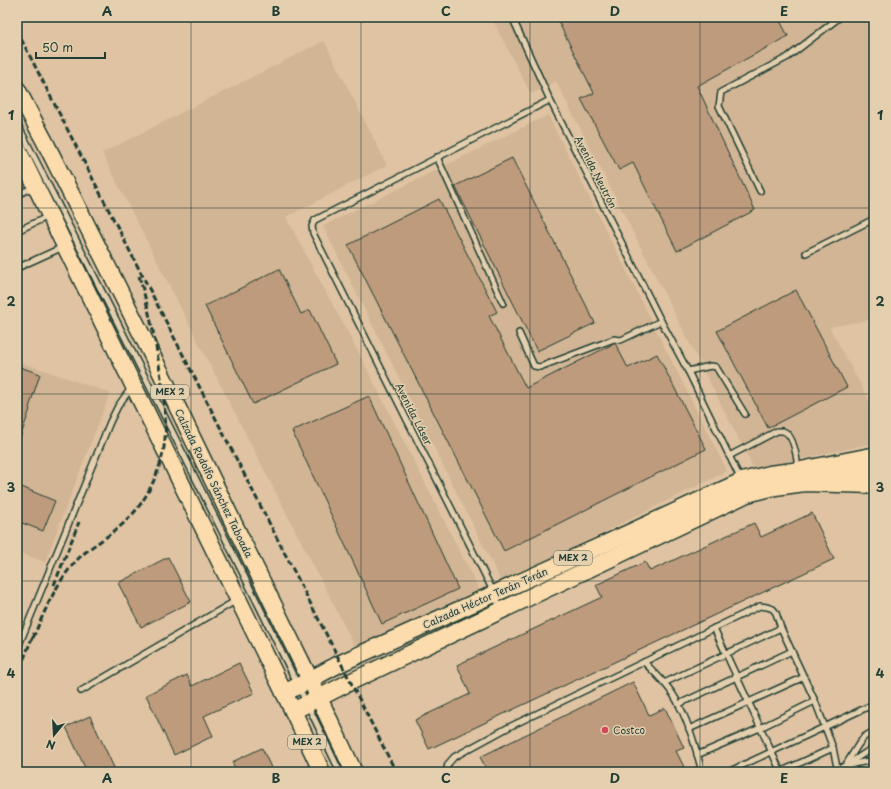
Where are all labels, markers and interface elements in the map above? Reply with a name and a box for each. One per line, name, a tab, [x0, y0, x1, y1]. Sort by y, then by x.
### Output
text: A	[102, 1, 112, 20]
text: B	[272, 1, 281, 20]
text: C	[441, 1, 451, 20]
text: D	[610, 1, 620, 20]
text: E	[780, 1, 788, 20]
scale bar	[36, 34, 105, 60]
text: 50 m	[42, 38, 73, 56]
text: 1	[8, 105, 14, 124]
text: 1	[877, 105, 883, 124]
street label: Avenida Neutrón	[572, 133, 621, 211]
text: 2	[6, 291, 16, 310]
text: 2	[875, 291, 885, 310]
street label: Avenida Láser	[392, 380, 437, 448]
road number: MEX 2	[151, 385, 189, 399]
street label: Calzada Rodolfo Sánchez Taboada	[172, 406, 257, 560]
text: 3	[7, 477, 16, 496]
text: 3	[876, 477, 885, 496]
road number: MEX 2	[554, 551, 592, 565]
street label: Calzada Héctor Terán Terán	[420, 563, 550, 632]
text: 4	[7, 663, 16, 682]
text: 4	[876, 663, 885, 682]
north arrow	[34, 715, 74, 755]
place label: Costco	[613, 722, 646, 737]
marker: Costco	[600, 725, 610, 735]
text: N	[44, 735, 58, 754]
road number: MEX 2	[288, 735, 326, 749]
text: A	[102, 768, 112, 787]
text: B	[272, 768, 281, 787]
text: C	[441, 768, 451, 787]
text: D	[610, 768, 620, 787]
text: E	[780, 768, 788, 787]

